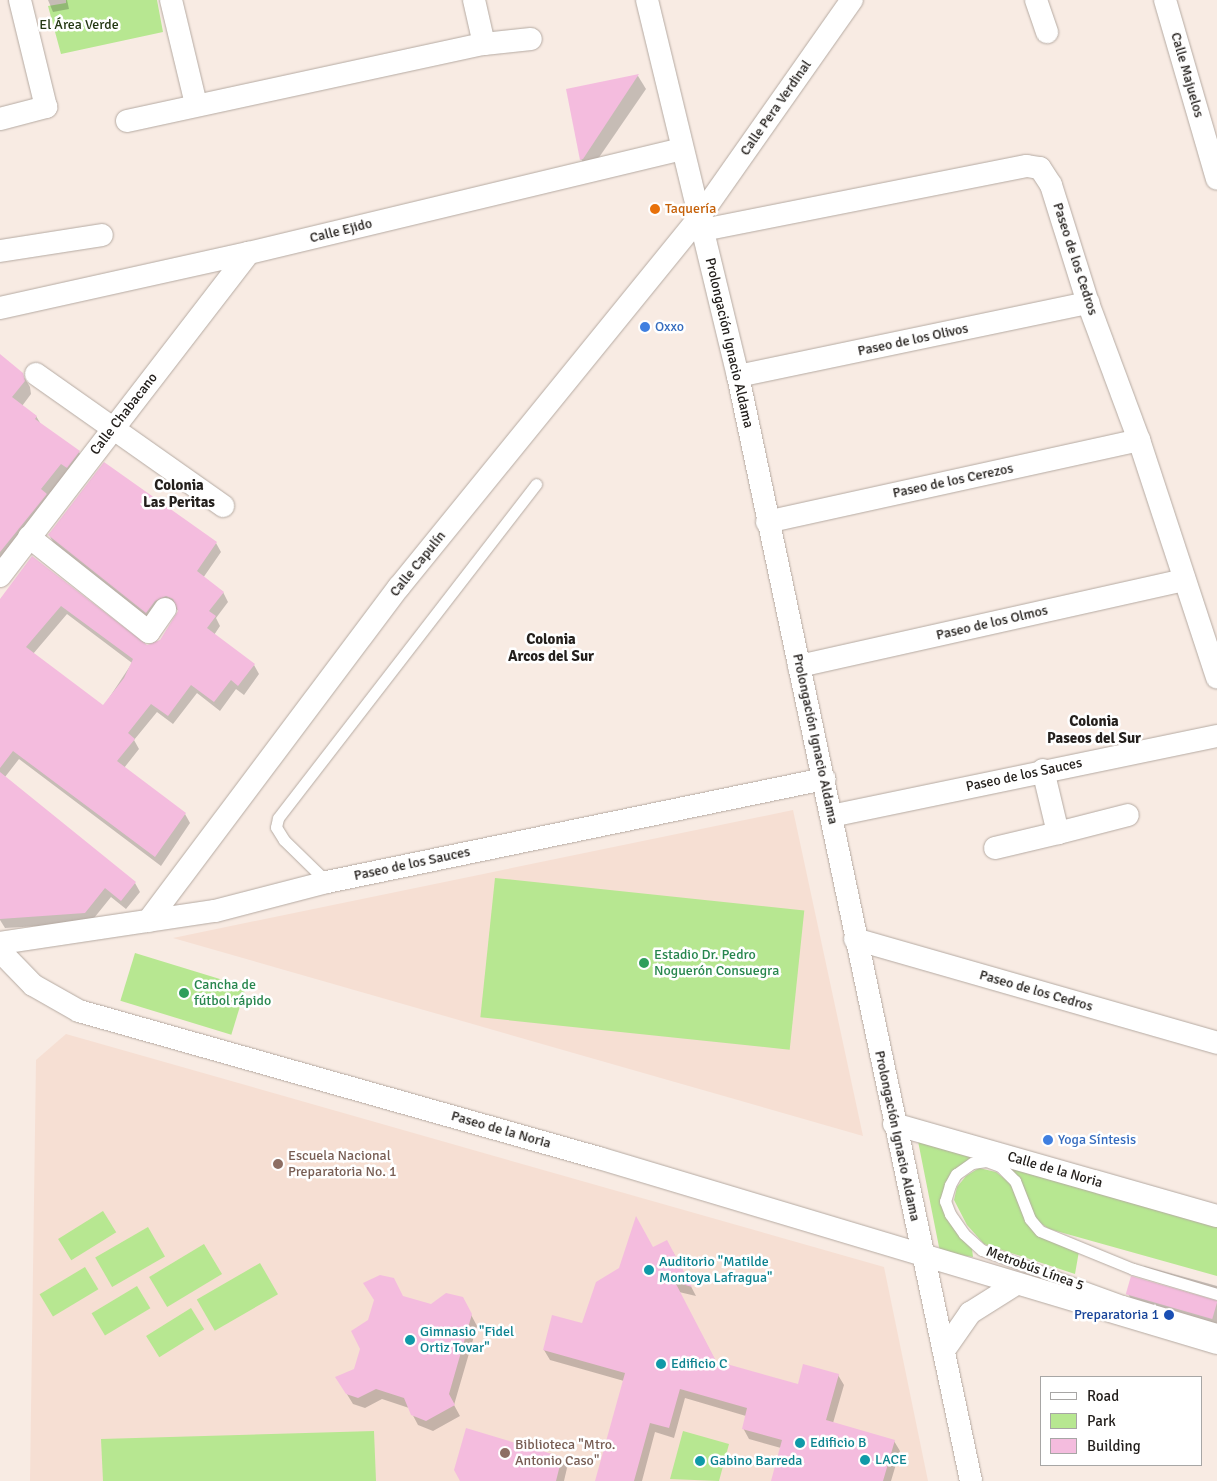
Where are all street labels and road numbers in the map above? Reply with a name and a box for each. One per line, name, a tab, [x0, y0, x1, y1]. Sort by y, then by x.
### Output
street label: Calle Majuelos	[1167, 30, 1207, 120]
street label: Calle Pera Verdinal	[737, 57, 815, 159]
street label: Paseo de los Cedros	[1049, 201, 1101, 317]
street label: Calle Ejido	[308, 215, 374, 247]
street label: Prolongación Ignacio Aldama	[701, 256, 757, 430]
street label: Paseo de los Olivos	[856, 320, 970, 360]
street label: Calle Chabacano	[87, 370, 161, 458]
street label: Paseo de los Cerezos	[891, 460, 1015, 502]
street label: Calle Capulín	[386, 528, 450, 600]
street label: Paseo de los Olmos	[935, 602, 1049, 644]
street label: Prolongación Ignacio Aldama	[789, 652, 841, 826]
street label: Paseo de los Sauces	[964, 754, 1084, 796]
street label: Paseo de los Sauces	[352, 843, 472, 885]
street label: Paseo de los Cedros	[977, 967, 1095, 1015]
street label: Prolongación Ignacio Aldama	[871, 1049, 923, 1223]
street label: Paseo de la Noria	[449, 1108, 553, 1152]
street label: Calle de la Noria	[1005, 1148, 1105, 1192]
street label: Metrobús Línea 5	[984, 1244, 1086, 1294]

